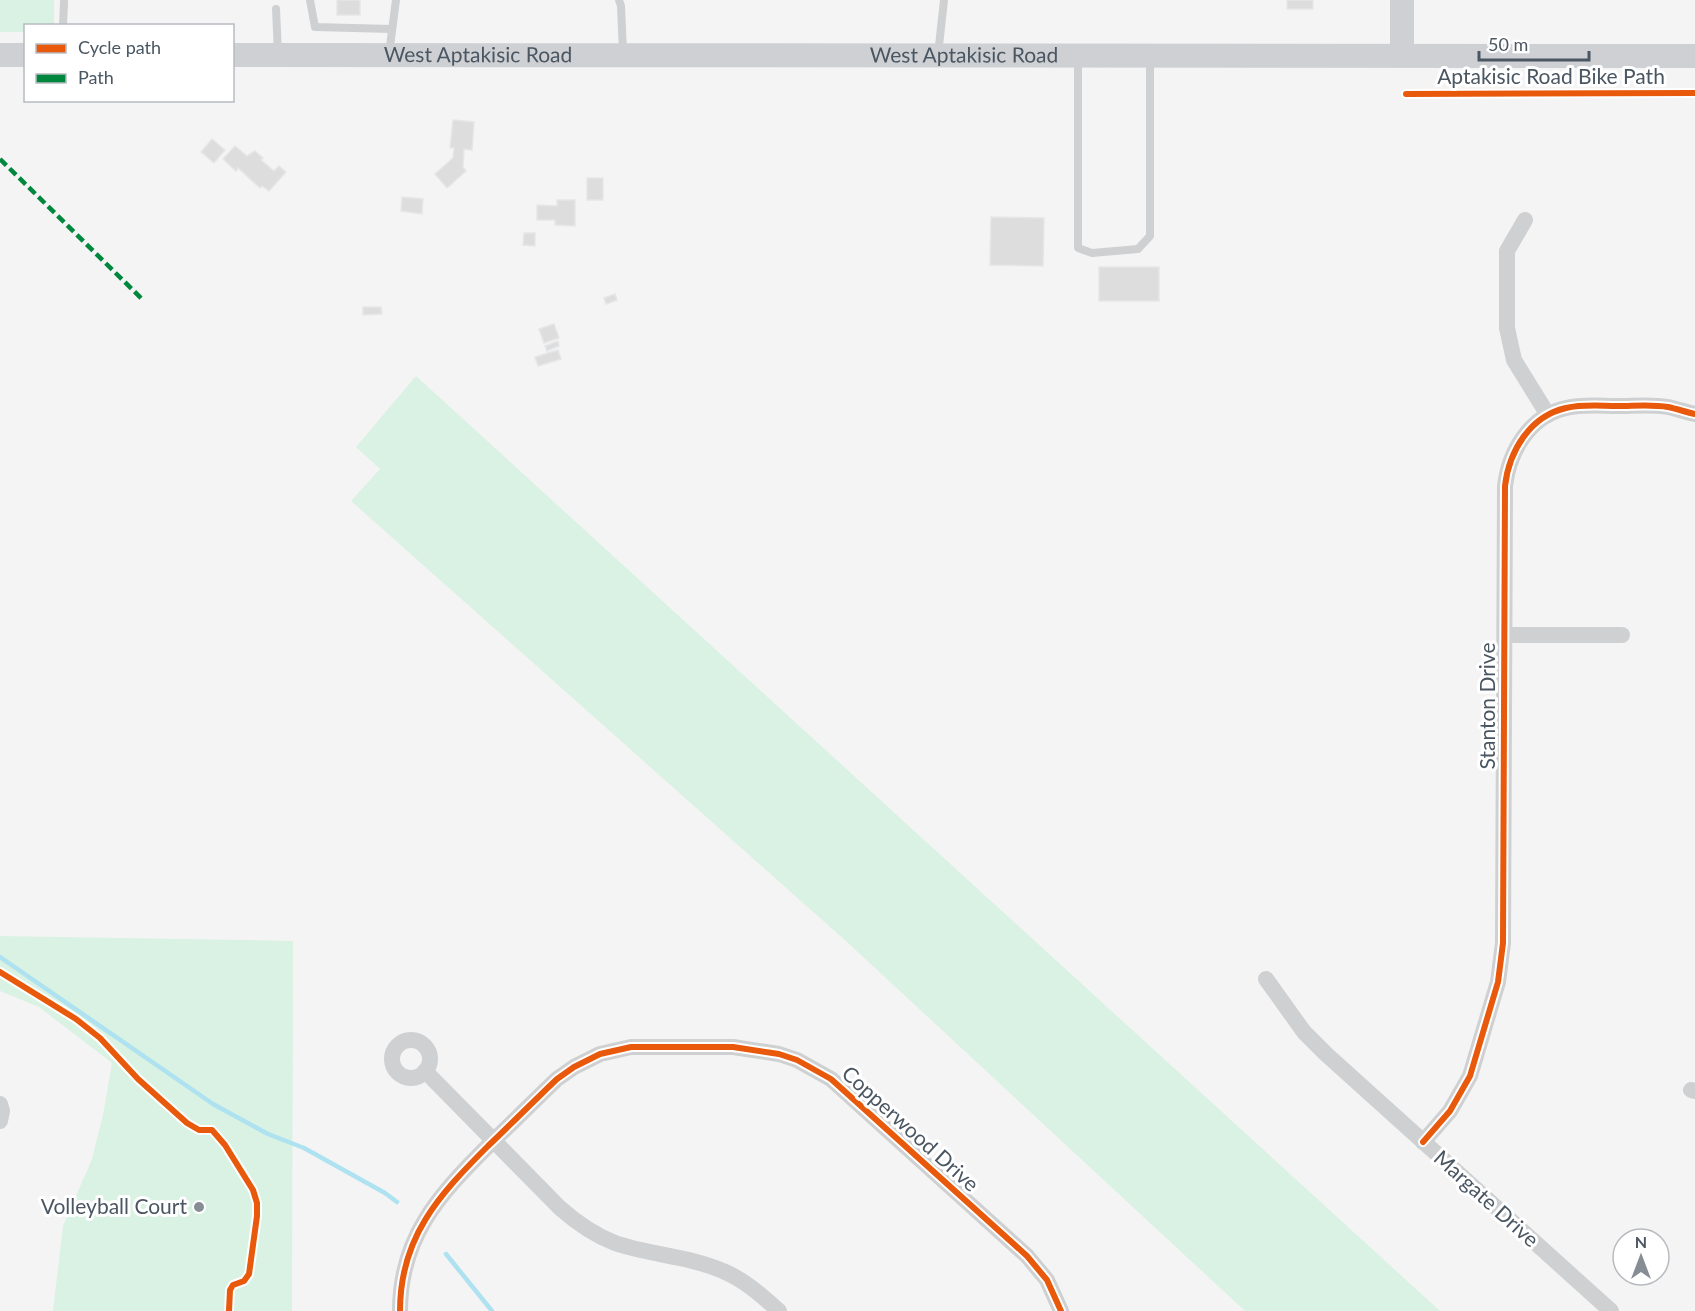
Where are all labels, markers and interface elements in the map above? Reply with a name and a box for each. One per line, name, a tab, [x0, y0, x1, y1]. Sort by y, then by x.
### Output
legend	[24, 24, 234, 102]
scale bar	[1479, 24, 1588, 62]
text: 50 m	[1488, 33, 1528, 55]
text: Cycle path	[78, 36, 161, 58]
street label: West Aptakisic Road	[384, 41, 572, 66]
street label: West Aptakisic Road	[870, 41, 1058, 67]
street label: Aptakisic Road Bike Path	[1437, 63, 1665, 88]
text: Path	[78, 66, 114, 88]
street label: Stanton Drive	[1474, 643, 1499, 770]
street label: Copperwood Drive	[837, 1060, 985, 1196]
street label: Margate Drive	[1429, 1144, 1545, 1251]
place label: Volleyball Court	[41, 1193, 187, 1218]
marker: Volleyball Court	[192, 1200, 206, 1214]
north arrow	[1611, 1227, 1671, 1287]
text: N	[1635, 1232, 1647, 1251]

